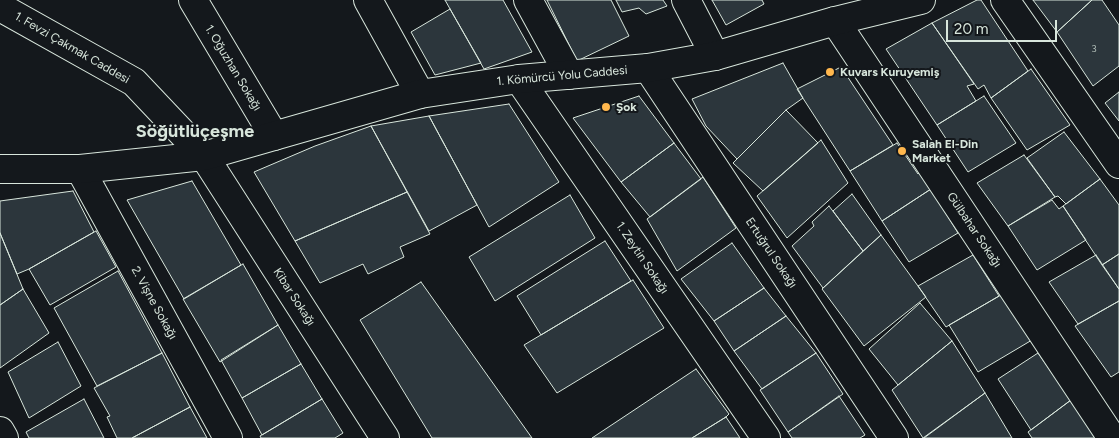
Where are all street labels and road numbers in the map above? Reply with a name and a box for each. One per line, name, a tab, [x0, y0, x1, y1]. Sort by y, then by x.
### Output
street label: 1. Fevzi Çakmak Caddesi	[12, 9, 132, 87]
street label: 1. Oğuzhan Sokağı	[202, 22, 264, 114]
street label: 1. Kömürcü Yolu Caddesi	[496, 63, 628, 89]
street label: Gülbahar Sokağı	[944, 190, 1004, 270]
street label: Ertuğrul Sokağı	[742, 215, 800, 291]
street label: 1. Zeytin Sokağı	[613, 219, 671, 297]
street label: 2. Vişne Sokağı	[128, 264, 180, 342]
street label: Kibar Sokağı	[270, 265, 318, 329]

